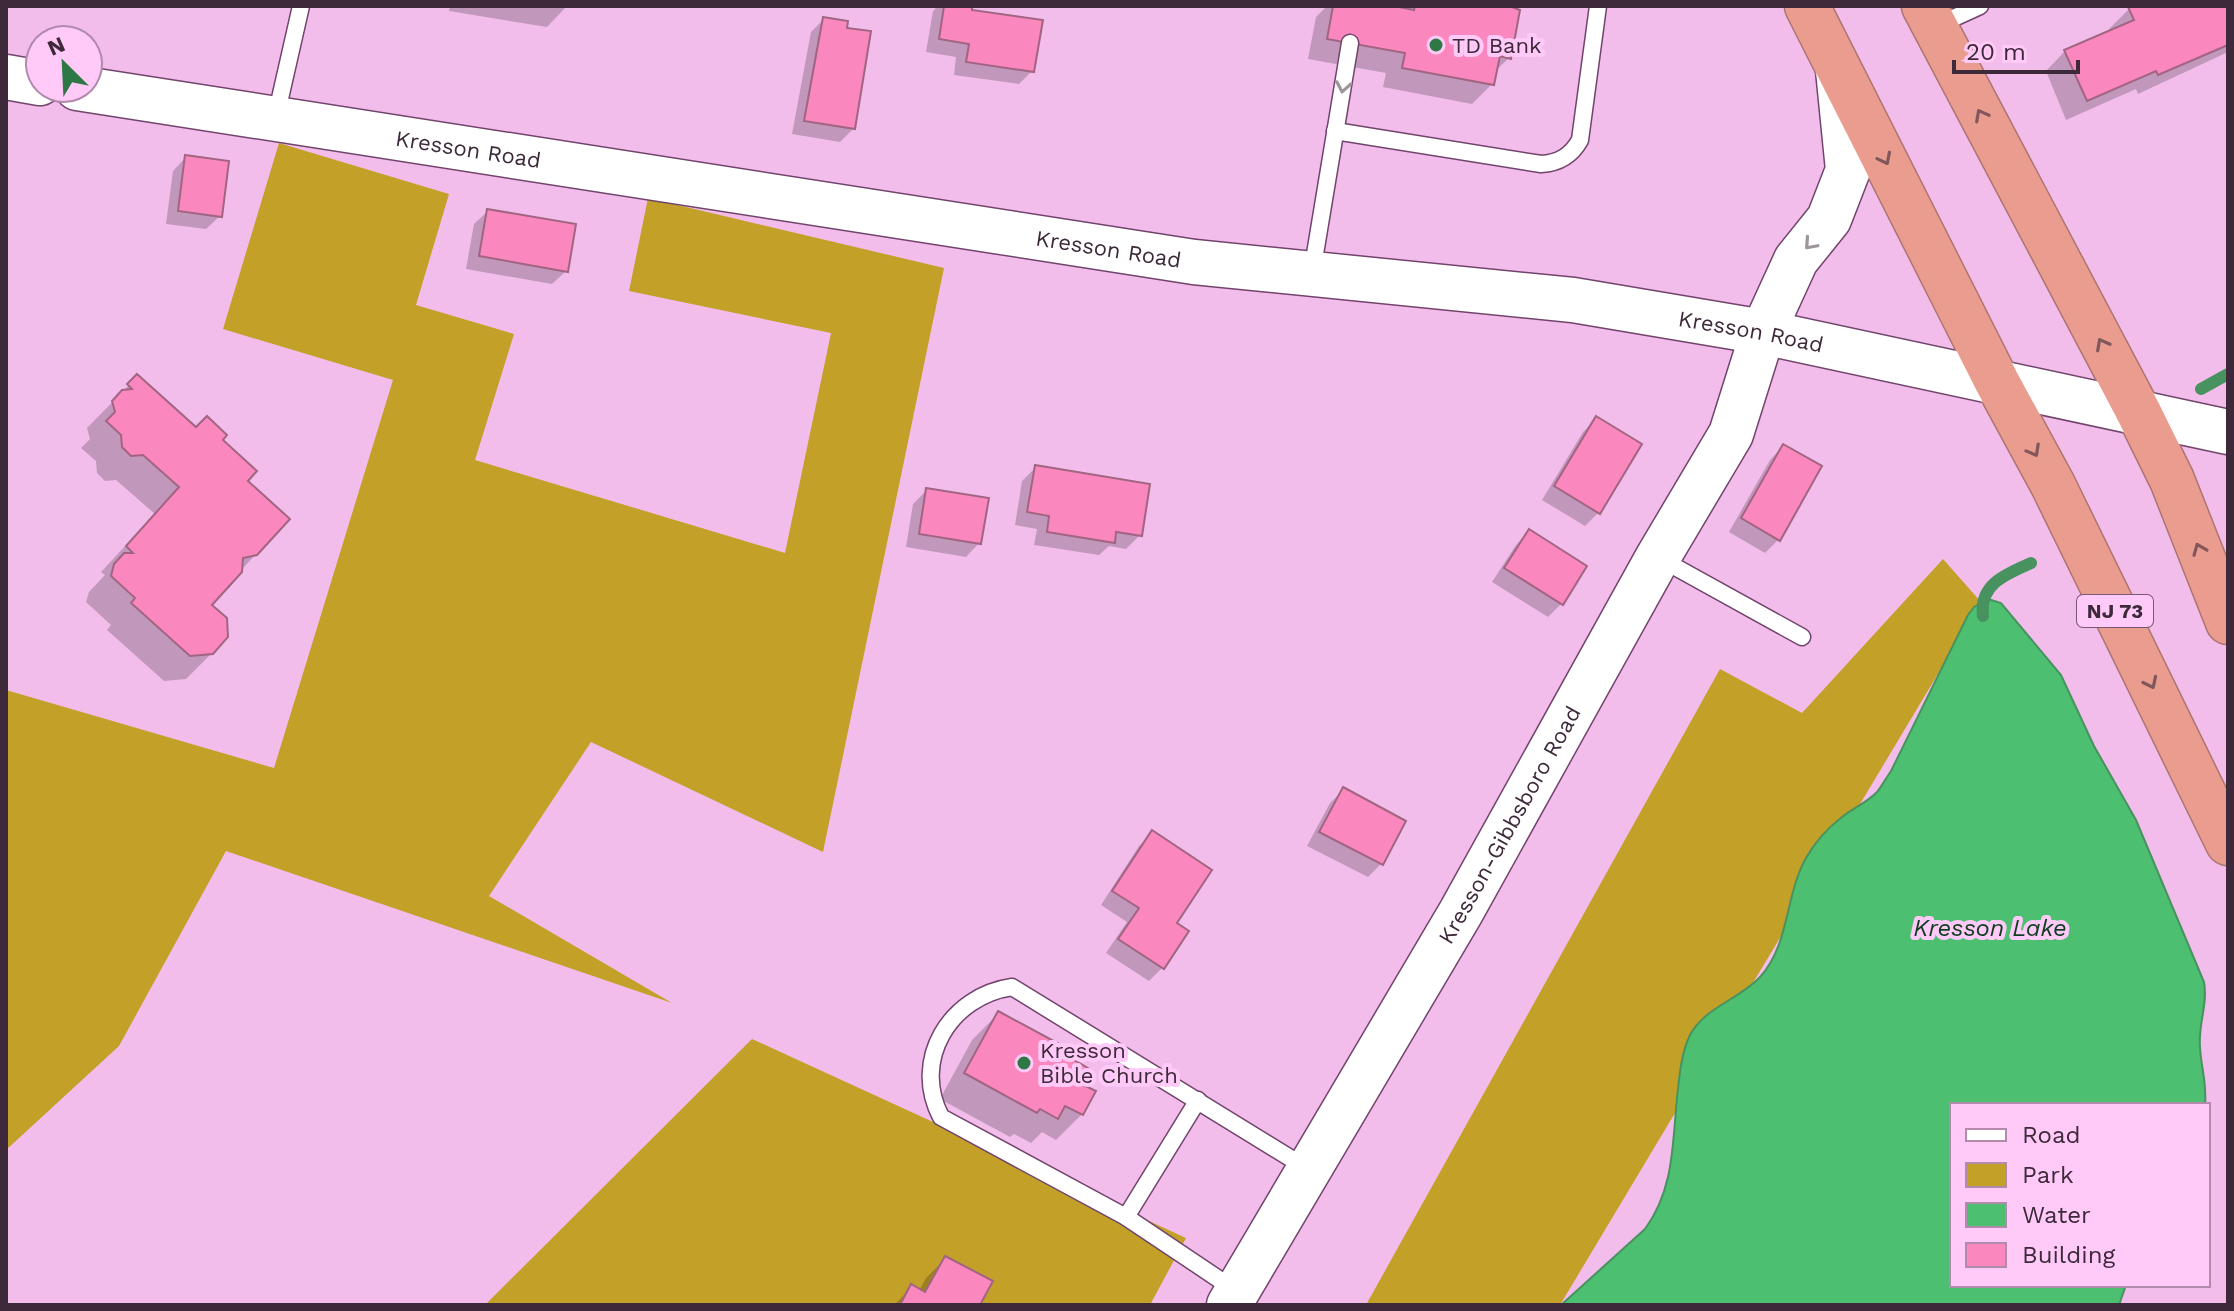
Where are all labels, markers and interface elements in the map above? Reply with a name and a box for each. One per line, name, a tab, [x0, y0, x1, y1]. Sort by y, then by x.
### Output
north arrow	[24, 24, 104, 104]
scale bar	[1954, 24, 2078, 74]
text: N	[44, 31, 69, 61]
place label: TD Bank	[1452, 33, 1542, 58]
marker: TD Bank	[1427, 36, 1445, 54]
text: 20 m	[1966, 38, 2026, 66]
one-way arrow	[1335, 80, 1352, 94]
one-way arrow	[1975, 108, 1990, 123]
street label: Kresson Road	[394, 125, 543, 173]
one-way arrow	[1875, 151, 1891, 166]
street label: Kresson Road	[1034, 225, 1183, 272]
one-way arrow	[1805, 235, 1820, 250]
street label: Kresson Road	[1677, 305, 1826, 357]
one-way arrow	[2097, 338, 2112, 353]
one-way arrow	[2025, 442, 2040, 457]
one-way arrow	[2192, 543, 2209, 557]
road number: NJ 73	[2077, 595, 2153, 627]
one-way arrow	[2141, 675, 2157, 690]
street label: Kresson-Gibbsboro Road	[1433, 702, 1585, 948]
water label: Kresson Lake	[1913, 914, 2067, 942]
place label: Kresson Bible Church	[1040, 1038, 1178, 1088]
marker: Kresson Bible Church	[1015, 1054, 1033, 1072]
legend	[1950, 1103, 2210, 1287]
text: Road	[2022, 1121, 2081, 1149]
text: Park	[2022, 1161, 2074, 1189]
text: Water	[2022, 1201, 2091, 1229]
text: Building	[2022, 1241, 2115, 1269]

